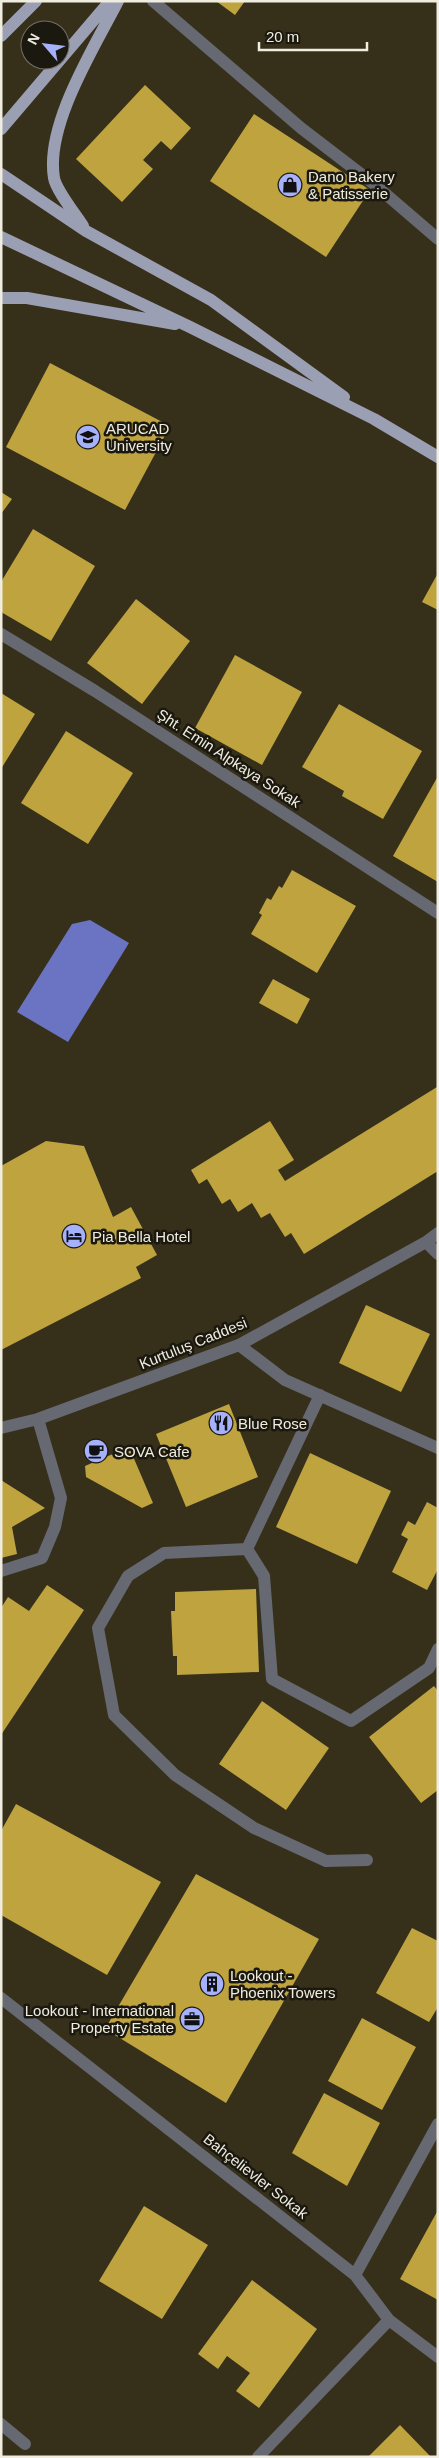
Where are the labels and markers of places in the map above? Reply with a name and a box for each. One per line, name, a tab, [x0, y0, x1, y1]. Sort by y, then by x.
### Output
place label: Dano Bakery & Patisserie	[308, 168, 395, 202]
shop icon: Dano Bakery & Patisserie	[277, 172, 303, 198]
place label: ARUCAD University	[106, 420, 172, 454]
school or university icon: ARUCAD University	[75, 424, 101, 450]
hotel icon: Pia Bella Hotel	[61, 1223, 87, 1249]
place label: Pia Bella Hotel	[92, 1228, 190, 1245]
restaurant icon: Blue Rose	[208, 1410, 234, 1436]
place label: Blue Rose	[238, 1415, 307, 1432]
cafe icon: SOVA Cafe	[83, 1438, 109, 1464]
place label: SOVA Cafe	[114, 1443, 190, 1460]
place label: Lookout - Phoenix Towers	[230, 1967, 336, 2001]
building icon: Lookout - Phoenix Towers	[199, 1971, 225, 1997]
place label: Lookout - International Property Estate	[25, 2002, 174, 2036]
office icon: Lookout - International Property Estate	[179, 2006, 205, 2032]

